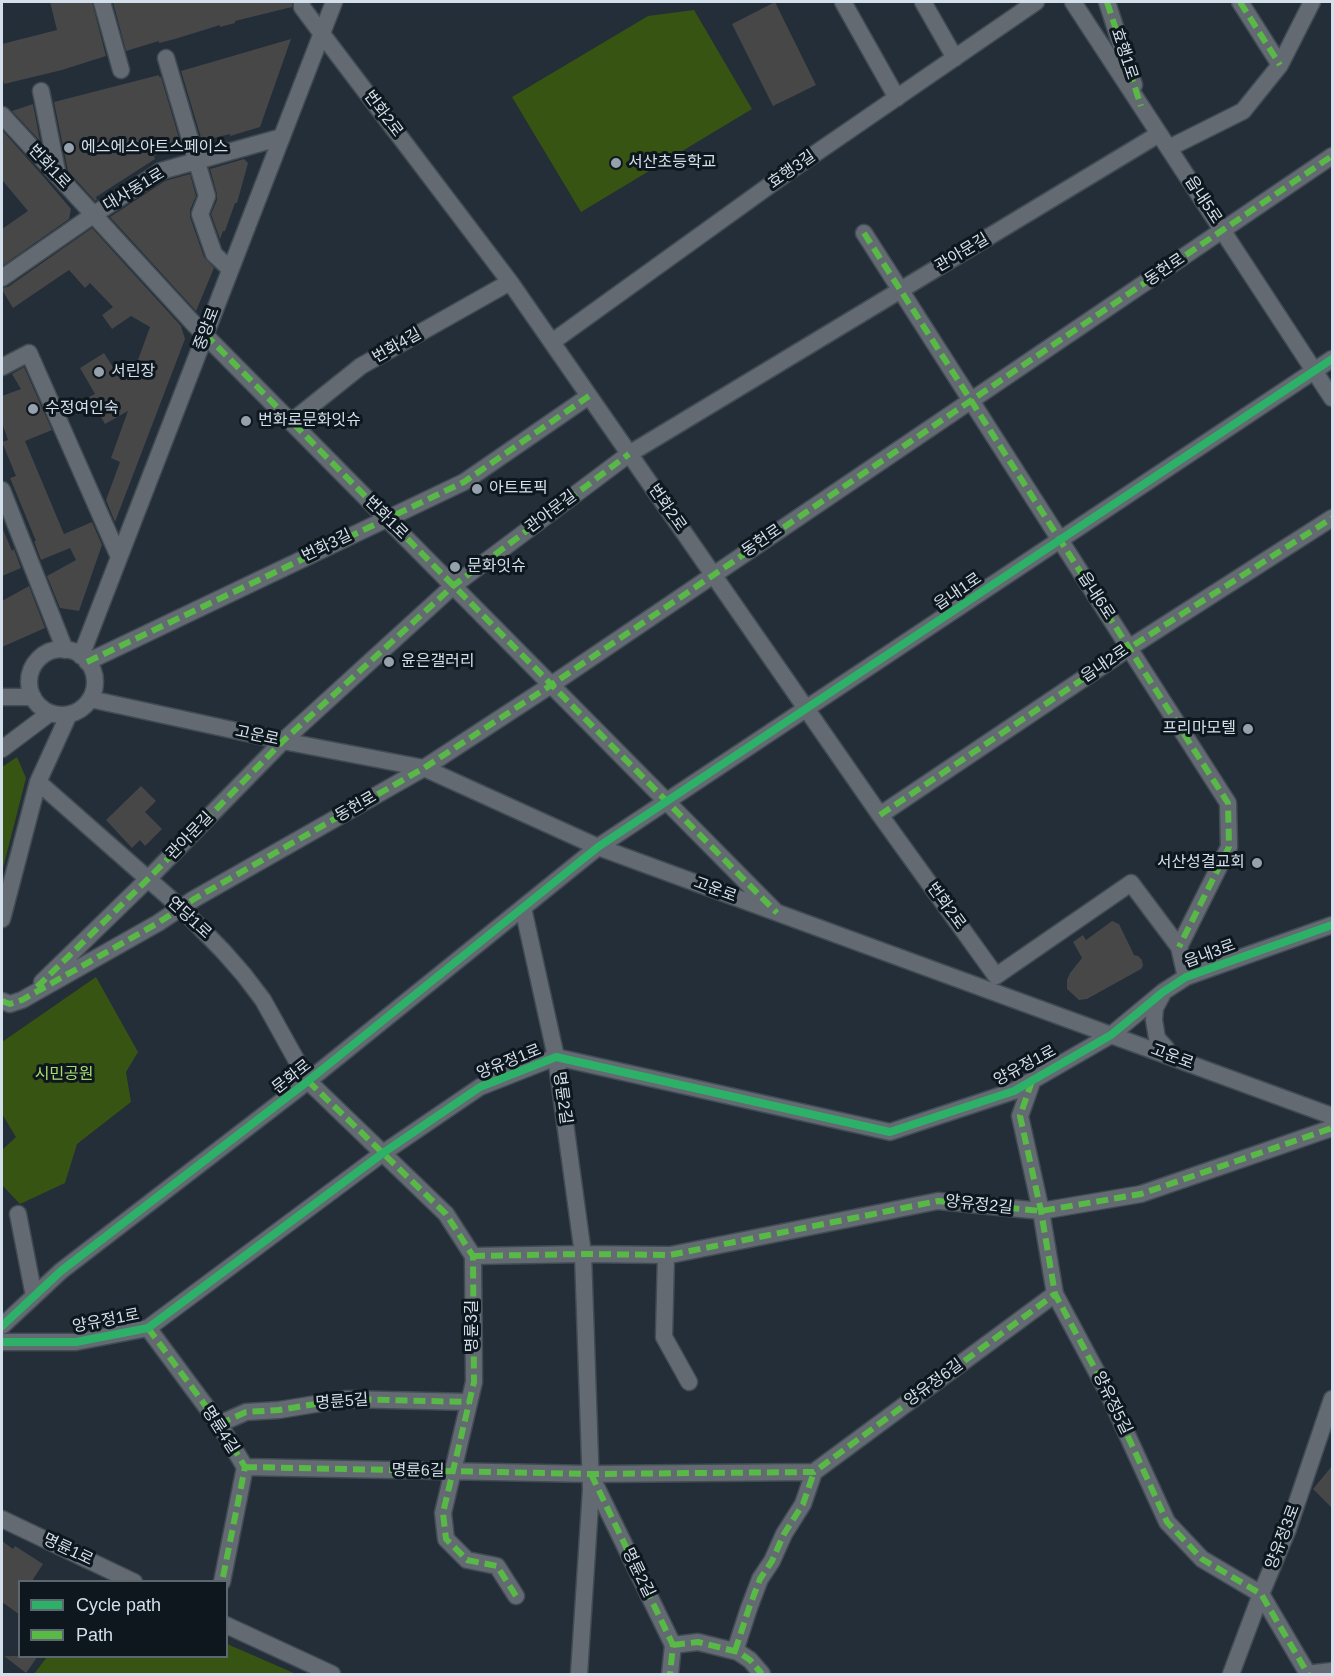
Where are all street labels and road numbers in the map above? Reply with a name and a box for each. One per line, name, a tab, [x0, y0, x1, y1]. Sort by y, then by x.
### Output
street label: 효행1로	[1107, 26, 1141, 82]
street label: 번화2로	[359, 87, 407, 141]
street label: 번화1로	[24, 141, 74, 193]
street label: 효행3길	[765, 147, 819, 193]
street label: 대사동1로	[100, 164, 168, 216]
street label: 읍내5로	[1180, 173, 1226, 227]
street label: 관아문길	[932, 230, 992, 276]
street label: 동헌로	[1141, 250, 1189, 290]
street label: 중앙로	[190, 305, 224, 353]
street label: 번화4길	[369, 324, 425, 368]
street label: 번화2로	[644, 481, 690, 535]
street label: 관아문길	[522, 487, 580, 537]
street label: 번화1로	[360, 492, 412, 544]
street label: 동헌로	[738, 521, 786, 561]
street label: 번화3길	[299, 526, 355, 566]
street label: 읍내1로	[931, 569, 985, 615]
street label: 읍내6로	[1073, 569, 1119, 623]
street label: 읍내2로	[1078, 641, 1132, 687]
street label: 고운로	[233, 722, 281, 750]
street label: 동헌로	[332, 788, 380, 826]
street label: 관아문길	[163, 808, 217, 864]
street label: 고운로	[691, 873, 739, 907]
street label: 번화2로	[923, 879, 969, 933]
street label: 연당1로	[163, 893, 215, 943]
street label: 읍내3로	[1182, 936, 1238, 972]
street label: 양유정1로	[474, 1040, 544, 1084]
street label: 고운로	[1148, 1040, 1196, 1074]
street label: 양유정1로	[991, 1042, 1059, 1090]
street label: 문화로	[269, 1056, 315, 1098]
street label: 명륜2길	[549, 1070, 575, 1126]
street label: 양유정2길	[944, 1192, 1014, 1218]
street label: 명륜3길	[463, 1299, 483, 1353]
street label: 양유정1로	[71, 1305, 141, 1337]
street label: 양유정6길	[901, 1355, 967, 1411]
street label: 양유정5길	[1089, 1368, 1135, 1438]
street label: 명륜5길	[315, 1391, 369, 1413]
street label: 명륜4길	[197, 1403, 243, 1457]
street label: 명륜6길	[391, 1461, 445, 1481]
street label: 양유정3로	[1262, 1502, 1304, 1572]
street label: 명륜1로	[40, 1530, 96, 1570]
street label: 명륜2길	[618, 1545, 658, 1601]

